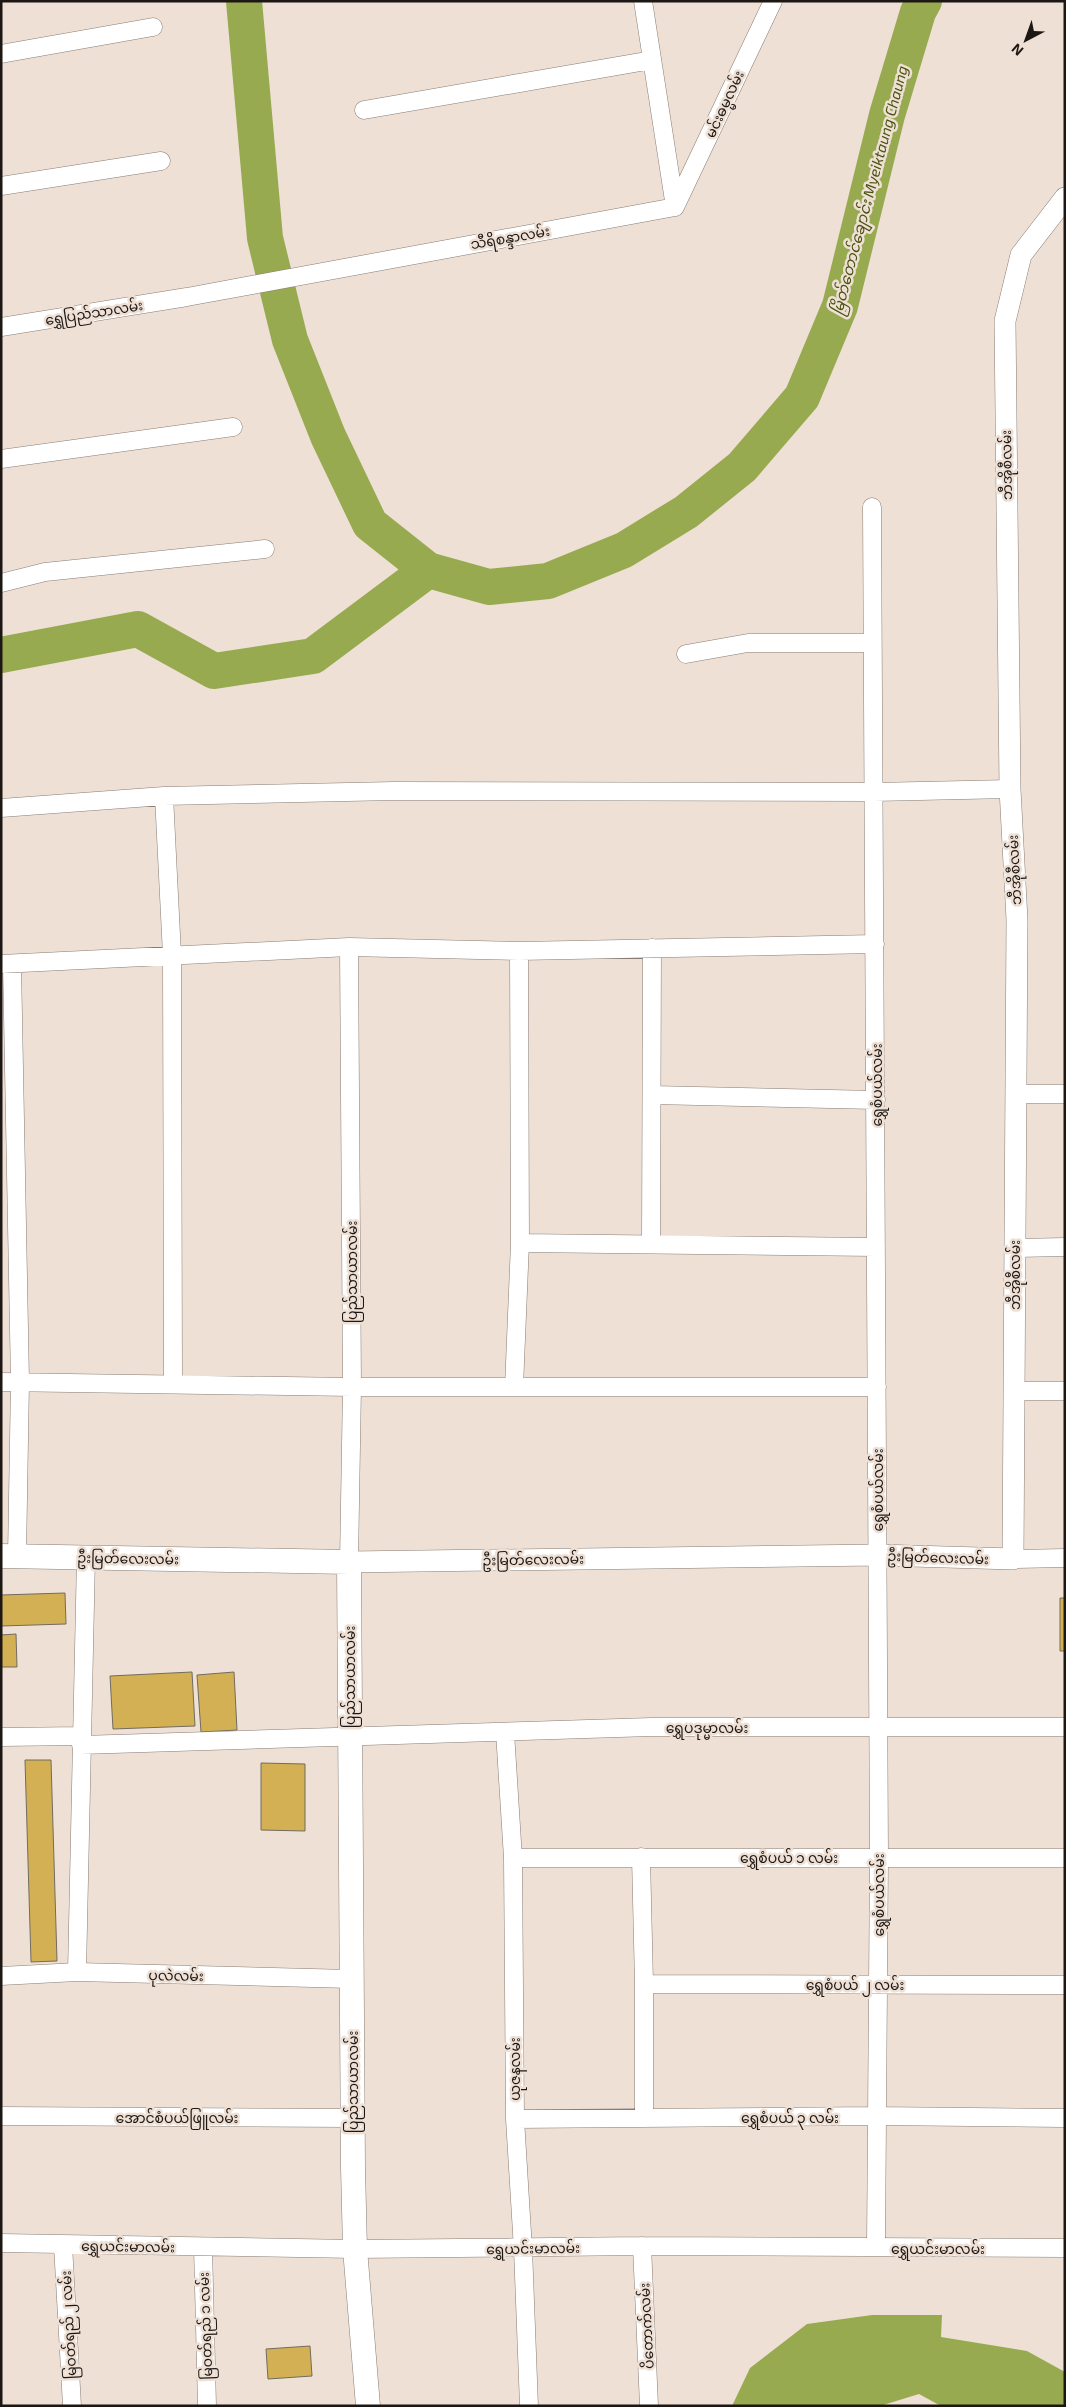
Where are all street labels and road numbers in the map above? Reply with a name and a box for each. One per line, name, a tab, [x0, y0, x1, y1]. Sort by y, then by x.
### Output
street label: မင်းဓမ္မလမ်း	[700, 67, 751, 142]
street label: သီရိစန္ဒာလမ်း	[469, 221, 552, 257]
street label: ရွှေပြည်သာလမ်း	[44, 295, 145, 332]
street label: ဘီအိုစီလမ်း	[996, 430, 1019, 500]
street label: ဘီအိုစီလမ်း	[1003, 834, 1028, 906]
street label: ရွှေစံပယ်လမ်း	[867, 1043, 889, 1127]
street label: ပြည်သာယာလမ်း	[342, 1221, 364, 1323]
street label: ဘီအိုစီလမ်း	[1005, 1240, 1027, 1310]
street label: ရွှေစံပယ်လမ်း	[868, 1448, 890, 1532]
street label: ဦးမြတ်လေးလမ်း	[887, 1546, 989, 1571]
street label: ဦးမြတ်လေးလမ်း	[77, 1548, 179, 1571]
street label: ဦးမြတ်လေးလမ်း	[482, 1549, 584, 1572]
street label: ပြည်သာယာလမ်း	[340, 1626, 362, 1728]
street label: ရွှေပဒုမ္မာလမ်း	[666, 1718, 748, 1740]
street label: ရွှေစံပယ် ၁ လမ်း	[740, 1848, 838, 1870]
street label: ရွှေစံပယ်လမ်း	[869, 1853, 891, 1937]
street label: ပုလဲလမ်း	[148, 1965, 204, 1988]
street label: ရွှေစံပယ် ၂ လမ်း	[806, 1975, 904, 1997]
street label: ပြည်သာယာလမ်း	[343, 2031, 365, 2133]
street label: ယုဇနလမ်း	[505, 2037, 527, 2101]
street label: အောင်စံပယ်ဖြူလမ်း	[116, 2108, 238, 2130]
street label: ရွှေစံပယ် ၃ လမ်း	[741, 2108, 839, 2130]
street label: ရွှေယင်းမာလမ်း	[81, 2236, 175, 2259]
street label: ရွှေယင်းမာလမ်း	[486, 2238, 580, 2261]
street label: ရွှေယင်းမာလမ်း	[891, 2239, 985, 2261]
street label: မြဝတ်ရည် ၂ လမ်း	[56, 2270, 83, 2380]
street label: မြဝတ်ရည် ၁ လမ်း	[194, 2272, 219, 2380]
street label: ပိတောက်လမ်း	[634, 2283, 657, 2369]

